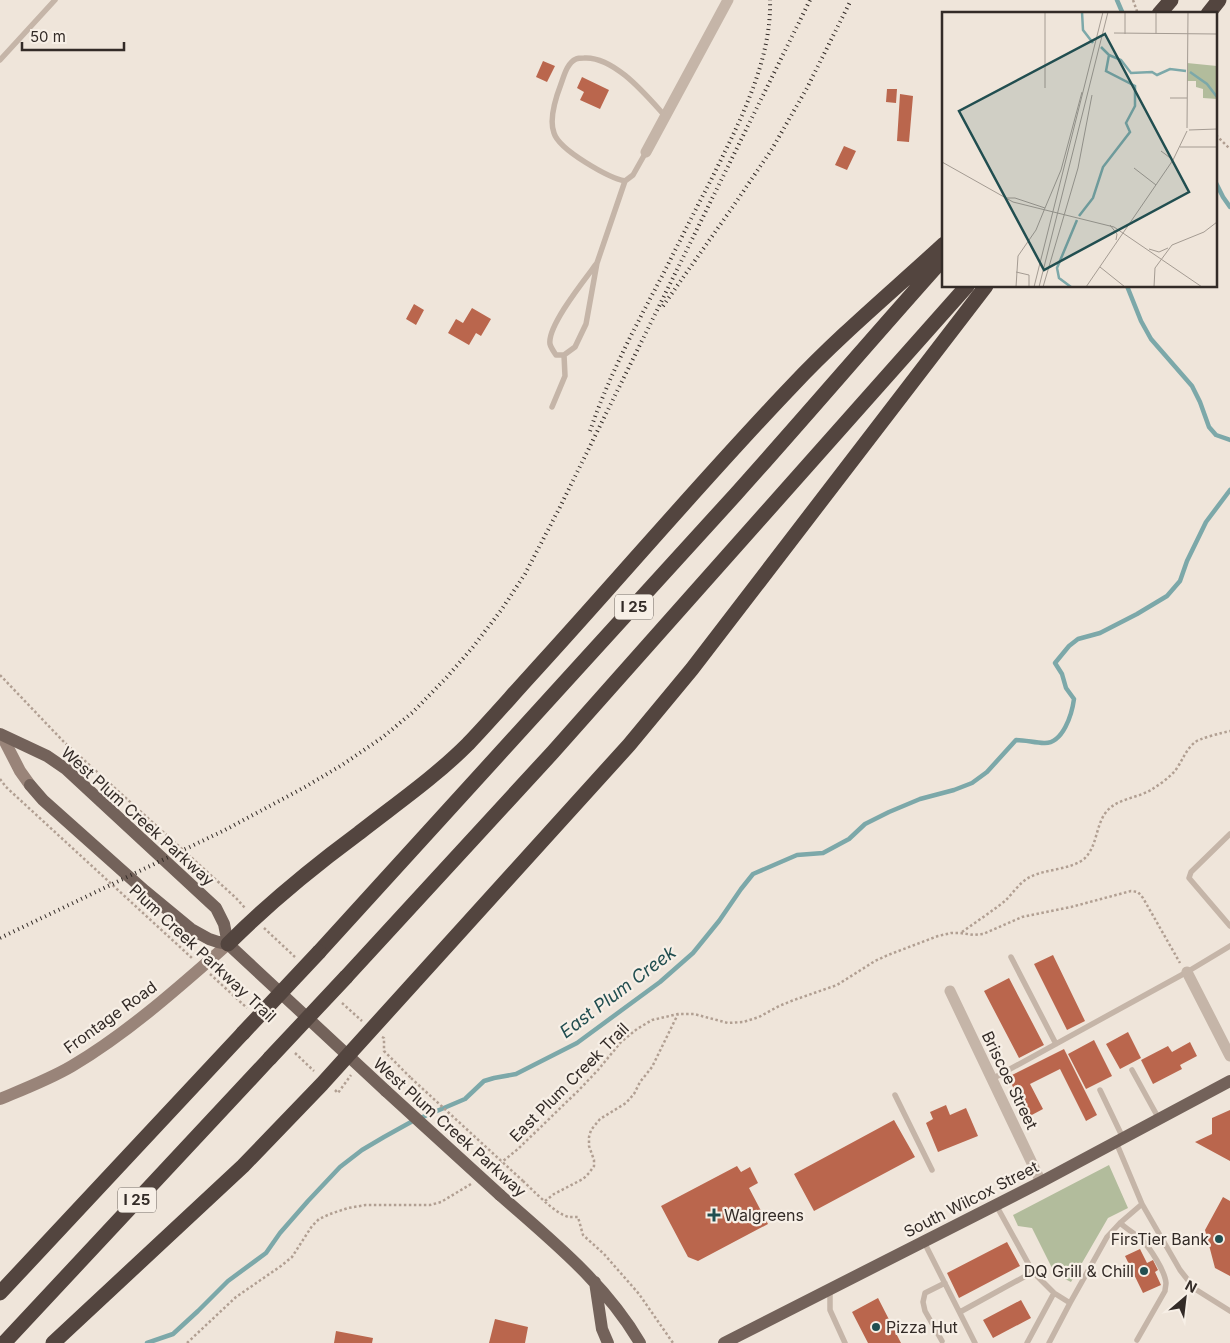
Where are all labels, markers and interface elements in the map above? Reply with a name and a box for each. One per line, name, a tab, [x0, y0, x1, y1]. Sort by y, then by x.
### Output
inset map	[942, 12, 1218, 288]
scale bar	[22, 20, 125, 52]
text: 50 m	[30, 27, 66, 46]
road number: I 25	[615, 594, 653, 620]
street label: West Plum Creek Parkway	[57, 742, 219, 890]
street label: Plum Creek Parkway Trail	[126, 880, 280, 1026]
water label: East Plum Creek	[556, 940, 681, 1042]
street label: Frontage Road	[59, 976, 161, 1058]
street label: East Plum Creek Trail	[505, 1018, 633, 1146]
street label: Briscoe Street	[978, 1028, 1042, 1132]
street label: West Plum Creek Parkway	[369, 1053, 531, 1201]
street label: South Wilcox Street	[900, 1156, 1042, 1242]
road number: I 25	[118, 1188, 156, 1212]
place label: Walgreens	[724, 1205, 804, 1225]
marker: Walgreens	[708, 1209, 720, 1221]
place label: FirsTier Bank	[1111, 1229, 1209, 1249]
marker: FirsTier Bank	[1213, 1233, 1225, 1245]
place label: DQ Grill & Chill	[1024, 1261, 1134, 1281]
marker: DQ Grill & Chill	[1138, 1265, 1150, 1277]
north arrow	[1160, 1273, 1210, 1323]
text: N	[1183, 1276, 1200, 1296]
place label: Pizza Hut	[886, 1317, 958, 1337]
marker: Pizza Hut	[870, 1321, 882, 1333]

